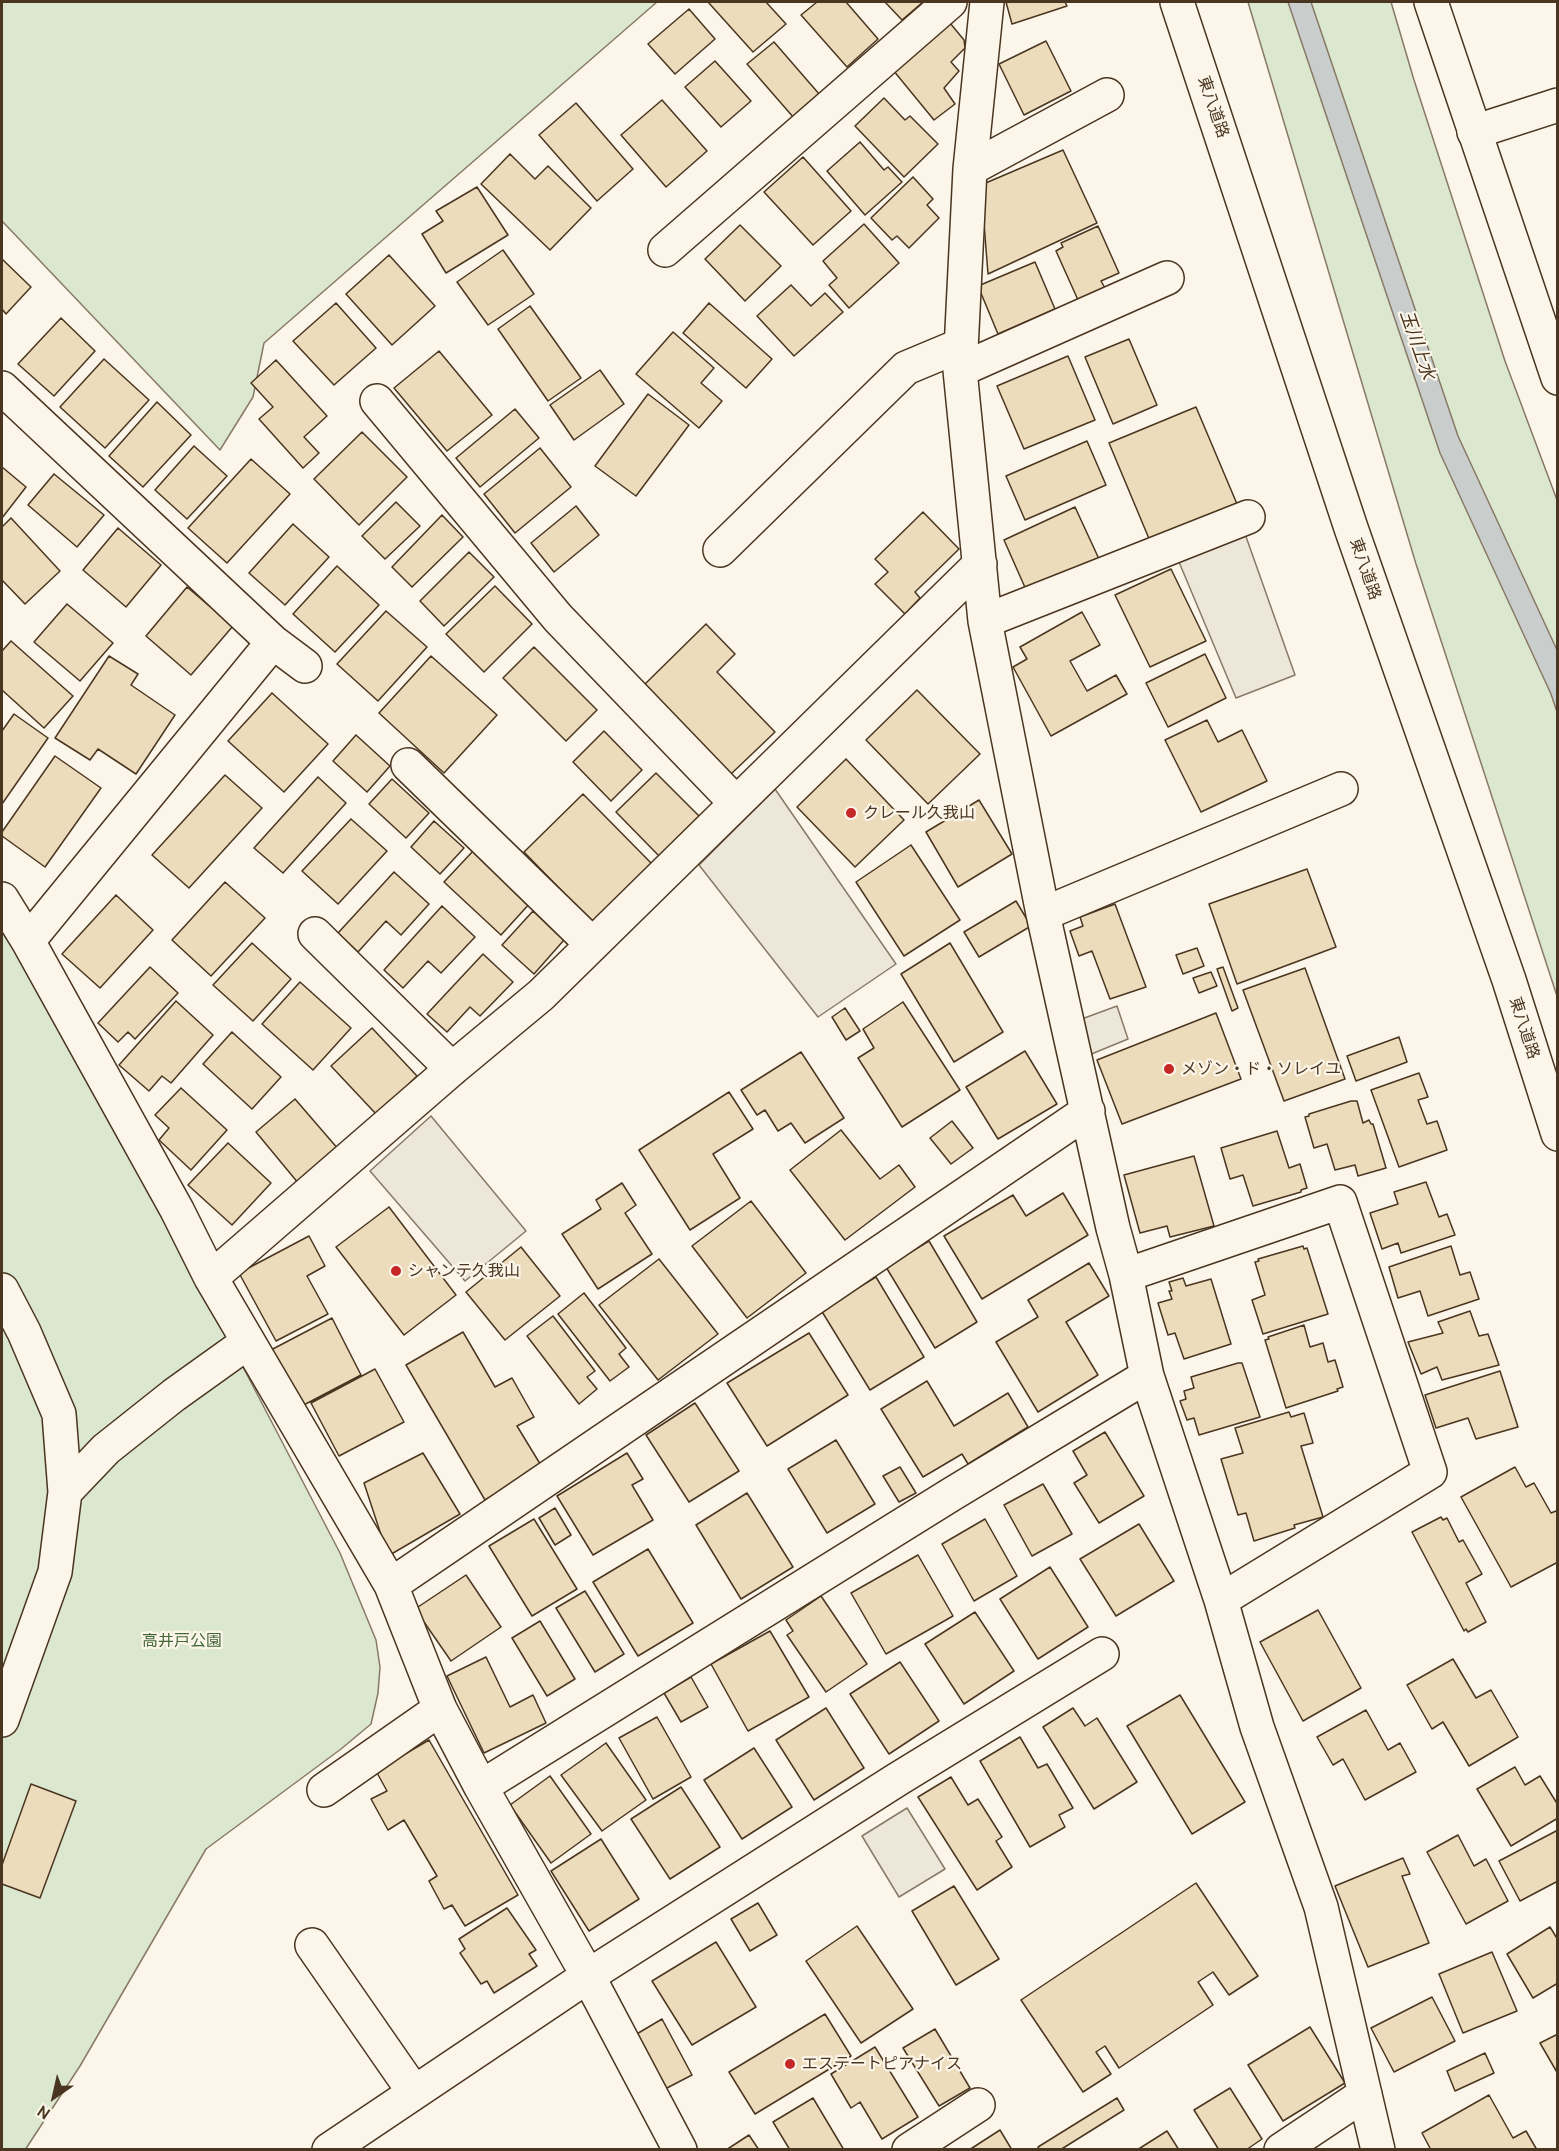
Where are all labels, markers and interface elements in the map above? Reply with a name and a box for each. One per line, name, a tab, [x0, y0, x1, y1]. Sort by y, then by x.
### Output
street label: 東八道路	[1194, 74, 1232, 140]
water label: 玉川上水	[1395, 307, 1439, 383]
street label: 東八道路	[1346, 536, 1384, 602]
place label: クレール久我山	[863, 803, 975, 823]
marker: クレール久我山	[844, 806, 858, 820]
street label: 東八道路	[1505, 995, 1543, 1061]
place label: メゾン・ド・ソレイユ	[1181, 1059, 1341, 1079]
marker: メゾン・ド・ソレイユ	[1162, 1062, 1176, 1076]
place label: シャンテ久我山	[408, 1261, 520, 1281]
marker: シャンテ久我山	[389, 1264, 403, 1278]
park label: 高井戸公園	[142, 1631, 222, 1651]
place label: エステートピアナイス	[802, 2054, 962, 2074]
marker: エステートピアナイス	[783, 2057, 797, 2071]
north arrow	[24, 2067, 84, 2127]
text: N	[34, 2101, 54, 2123]

